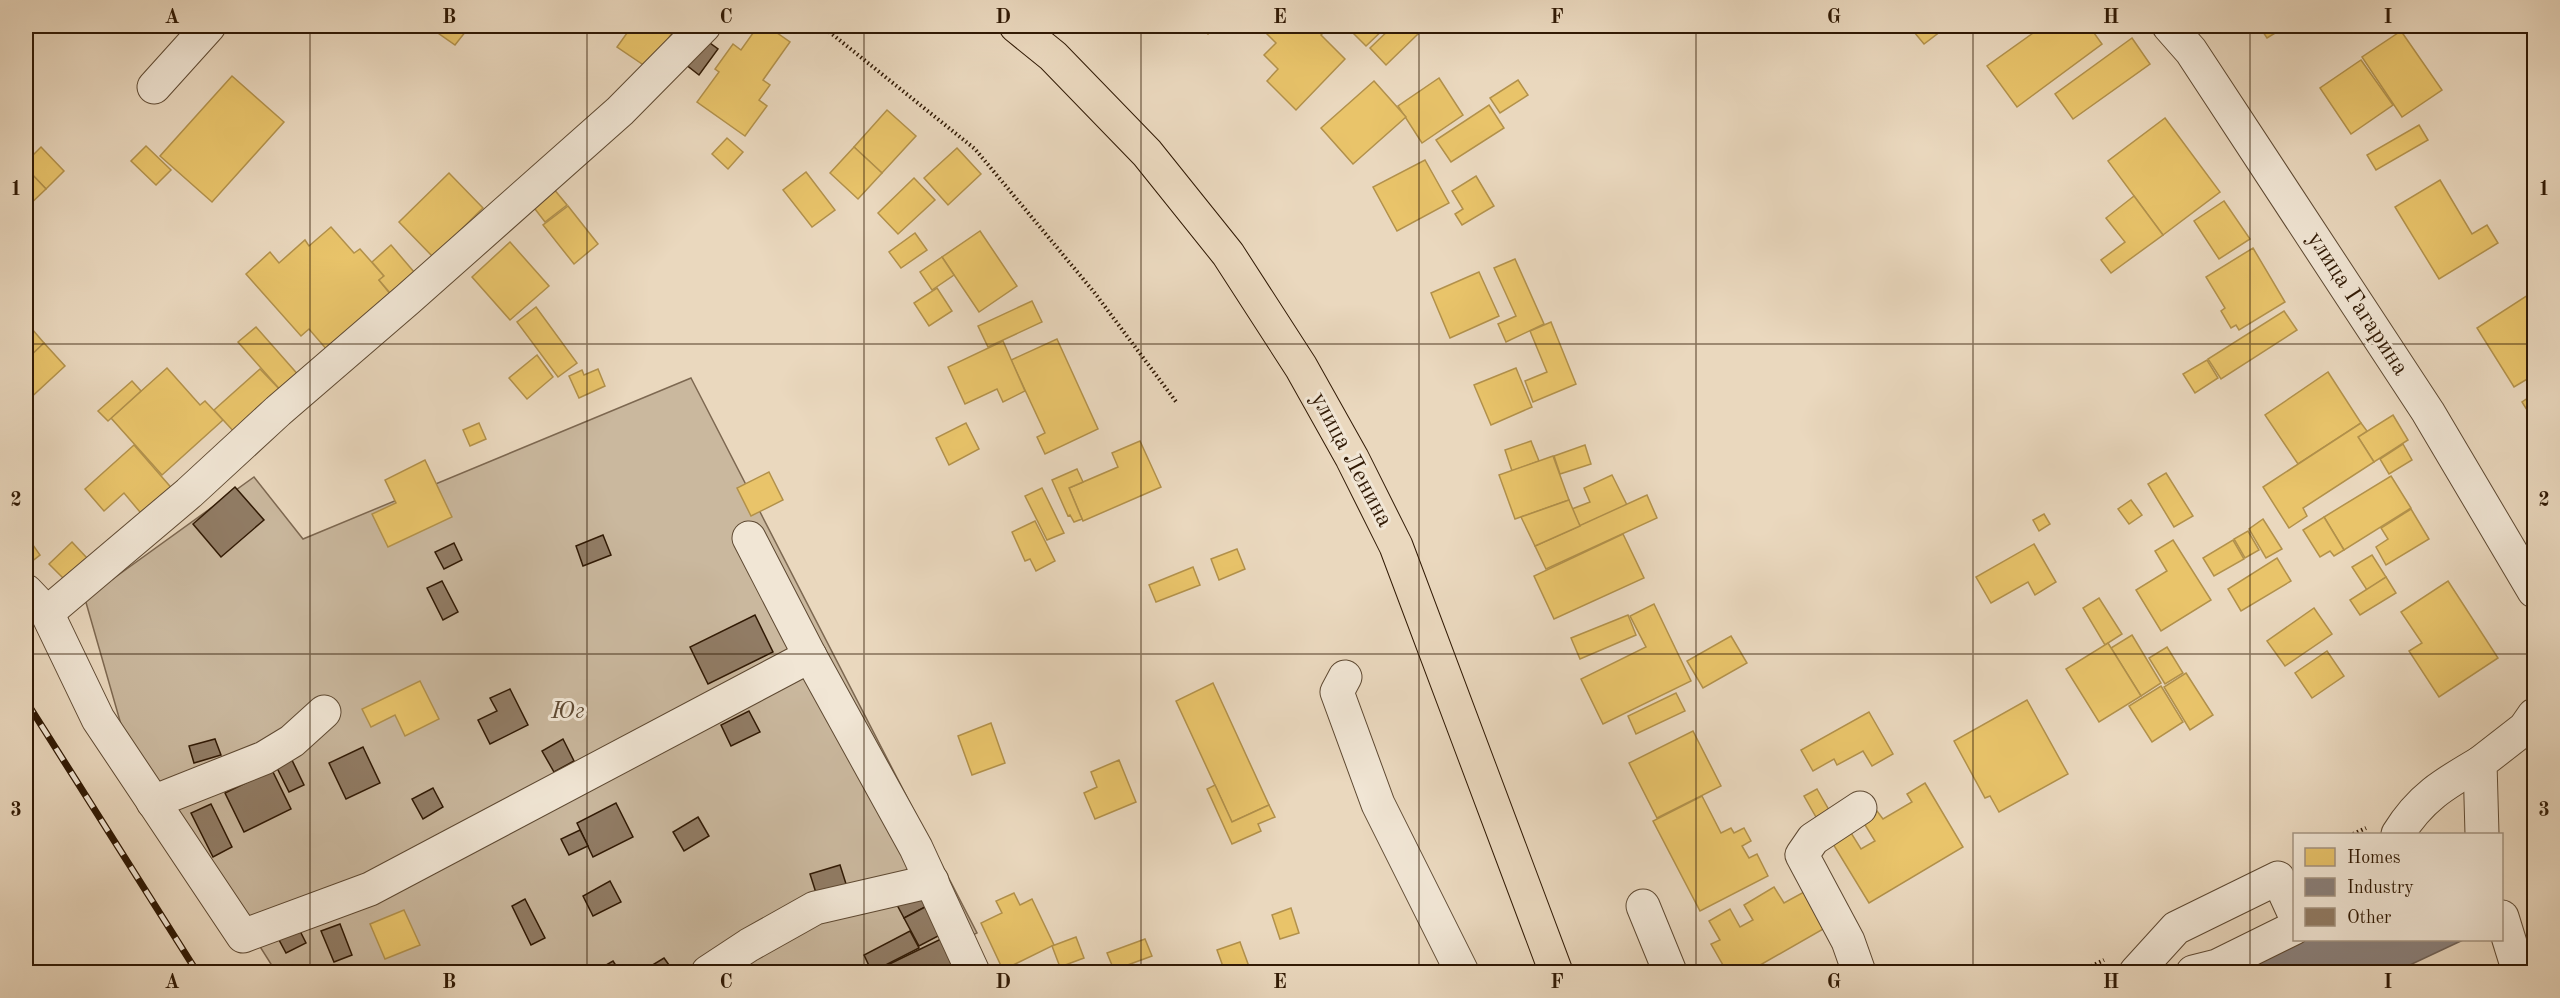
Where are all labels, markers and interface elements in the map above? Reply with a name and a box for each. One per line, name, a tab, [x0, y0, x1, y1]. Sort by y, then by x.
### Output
text: A	[164, 8, 180, 28]
text: B	[442, 8, 456, 28]
text: C	[719, 8, 733, 28]
text: D	[995, 8, 1011, 28]
text: E	[1273, 8, 1287, 28]
text: F	[1550, 8, 1564, 28]
text: G	[1827, 8, 1841, 28]
text: H	[2103, 8, 2119, 28]
text: I	[2384, 8, 2392, 28]
text: 1	[10, 180, 22, 200]
text: 1	[2538, 180, 2550, 200]
street label: улица Гагарина	[2302, 228, 2412, 380]
street label: улица Ленина	[1305, 389, 1397, 531]
text: 2	[10, 491, 22, 511]
text: 2	[2538, 491, 2550, 511]
park label: Юг	[550, 700, 585, 724]
text: 3	[10, 801, 22, 821]
text: 3	[2538, 801, 2550, 821]
legend	[2293, 833, 2503, 941]
text: Homes	[2347, 849, 2401, 867]
text: Industry	[2347, 879, 2414, 897]
text: Other	[2347, 909, 2392, 927]
text: A	[164, 973, 180, 993]
text: B	[442, 973, 456, 993]
text: C	[719, 973, 733, 993]
text: D	[995, 973, 1011, 993]
text: E	[1273, 973, 1287, 993]
text: F	[1550, 973, 1564, 993]
text: G	[1827, 973, 1841, 993]
text: H	[2103, 973, 2119, 993]
text: I	[2384, 973, 2392, 993]

